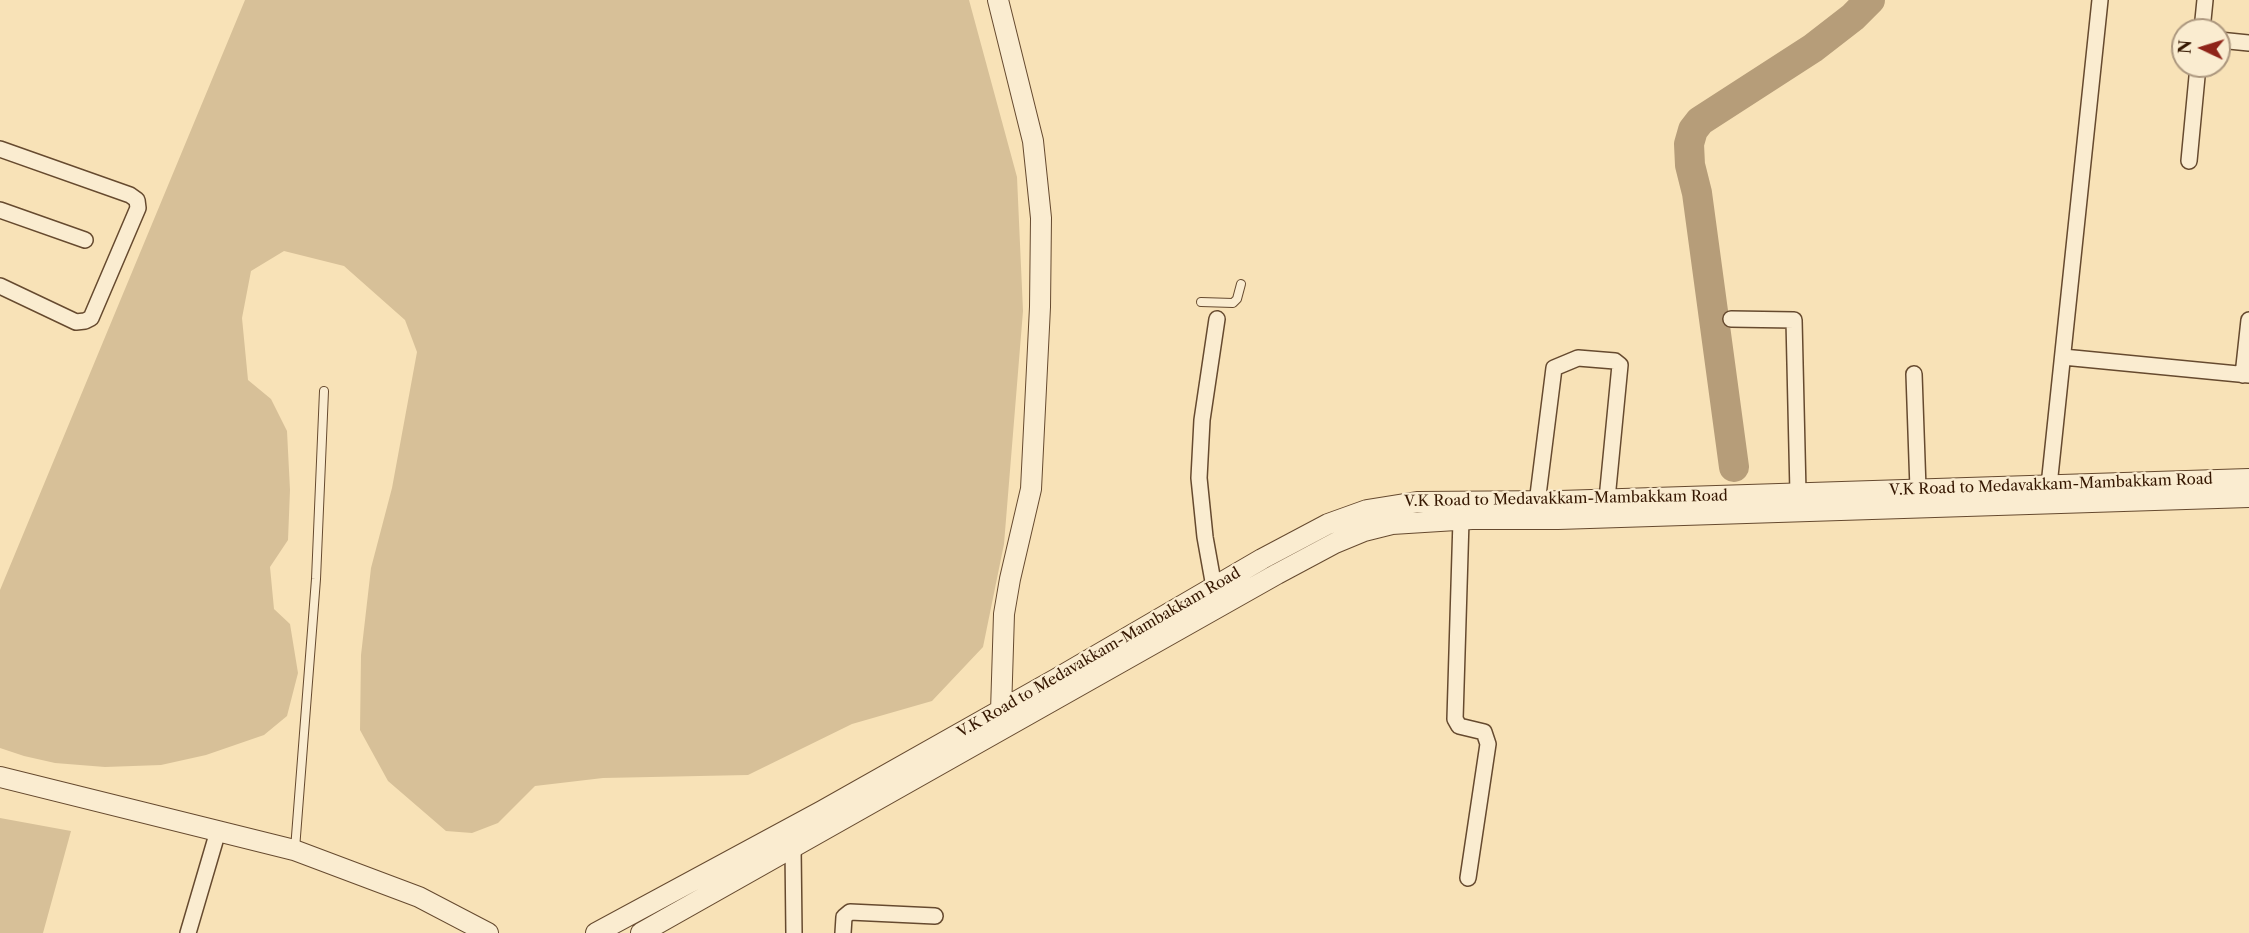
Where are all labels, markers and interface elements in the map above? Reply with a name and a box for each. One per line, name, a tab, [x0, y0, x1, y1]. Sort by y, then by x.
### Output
north arrow	[2171, 18, 2231, 78]
text: N	[2175, 39, 2195, 55]
street label: V.K Road to Medavakkam-Mambakkam Road	[1889, 470, 2213, 500]
street label: V.K Road to Medavakkam-Mambakkam Road	[1404, 487, 1728, 511]
street label: V.K Road to Medavakkam-Mambakkam Road	[954, 564, 1244, 742]

